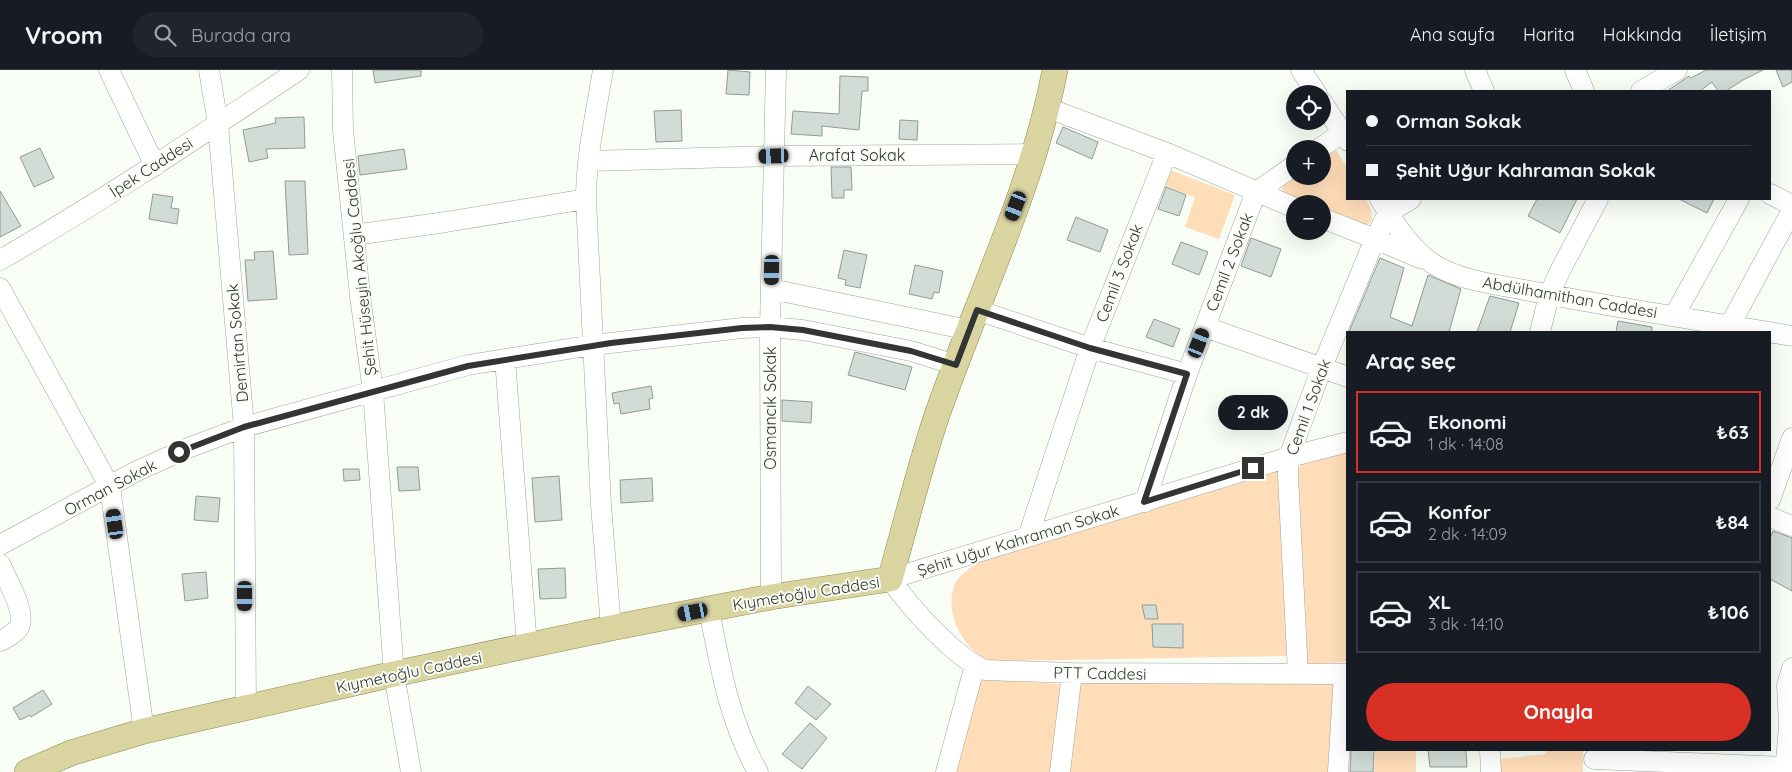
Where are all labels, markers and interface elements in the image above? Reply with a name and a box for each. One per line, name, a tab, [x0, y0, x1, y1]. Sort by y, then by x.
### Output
search box	[133, 12, 483, 57]
text: Vroom	[25, 20, 103, 50]
icon: search	[151, 21, 179, 49]
text: Burada ara	[191, 23, 291, 47]
text: Ana sayfa	[1410, 23, 1495, 46]
text: Harita	[1523, 23, 1575, 46]
text: Hakkında	[1603, 23, 1682, 46]
text: İletişim	[1710, 23, 1767, 46]
map controls	[1286, 85, 1331, 240]
button: locate	[1286, 85, 1331, 130]
text: Orman Sokak	[1396, 109, 1521, 133]
street label: İpek Caddesi	[106, 133, 196, 201]
button: +	[1286, 140, 1331, 185]
street label: Arafat Sokak	[809, 145, 905, 165]
car	[758, 148, 789, 164]
street label: Şehit Hüseyin Akoğlu Caddesi	[338, 157, 380, 377]
text: Şehit Uğur Kahraman Sokak	[1396, 158, 1656, 182]
car	[1003, 189, 1028, 223]
button: −	[1286, 195, 1331, 240]
street label: Cemil 2 Sokak	[1201, 210, 1257, 314]
street label: Cemil 3 Sokak	[1091, 221, 1147, 325]
car	[764, 255, 779, 285]
street label: Abdülhamithan Caddesi	[1481, 272, 1659, 322]
street label: Demirtan Sokak	[222, 283, 252, 403]
car	[1186, 326, 1211, 360]
street label: Osmancık Sokak	[760, 346, 780, 470]
text: Araç seç	[1366, 347, 1456, 375]
street label: Cemil 1 Sokak	[1281, 356, 1335, 458]
callout: 2 dk	[1218, 396, 1288, 430]
text: 2 dk	[1237, 402, 1269, 422]
icon: car	[1368, 410, 1413, 455]
text: Ekonomi	[1428, 410, 1506, 434]
text: ₺63	[1716, 420, 1749, 444]
text: 1 dk · 14:08	[1428, 434, 1504, 454]
route start	[168, 441, 190, 463]
street label: Orman Sokak	[60, 454, 160, 520]
route end	[1242, 457, 1264, 479]
street label: Şehit Uğur Kahraman Sokak	[915, 500, 1121, 580]
icon: car	[1368, 500, 1413, 545]
text: Konfor	[1428, 500, 1491, 524]
car	[105, 508, 124, 540]
text: ₺84	[1715, 510, 1749, 534]
text: 2 dk · 14:09	[1428, 524, 1507, 544]
street label: Kıymetoğlu Caddesi	[731, 572, 881, 614]
car	[237, 581, 252, 611]
icon: car	[1368, 590, 1413, 635]
text: XL	[1428, 590, 1451, 614]
text: ₺106	[1707, 600, 1749, 624]
car	[676, 602, 709, 622]
text: 3 dk · 14:10	[1428, 614, 1503, 634]
street label: Kıymetoğlu Caddesi	[334, 647, 484, 697]
street label: PTT Caddesi	[1053, 662, 1147, 684]
button: Onayla	[1366, 683, 1751, 741]

